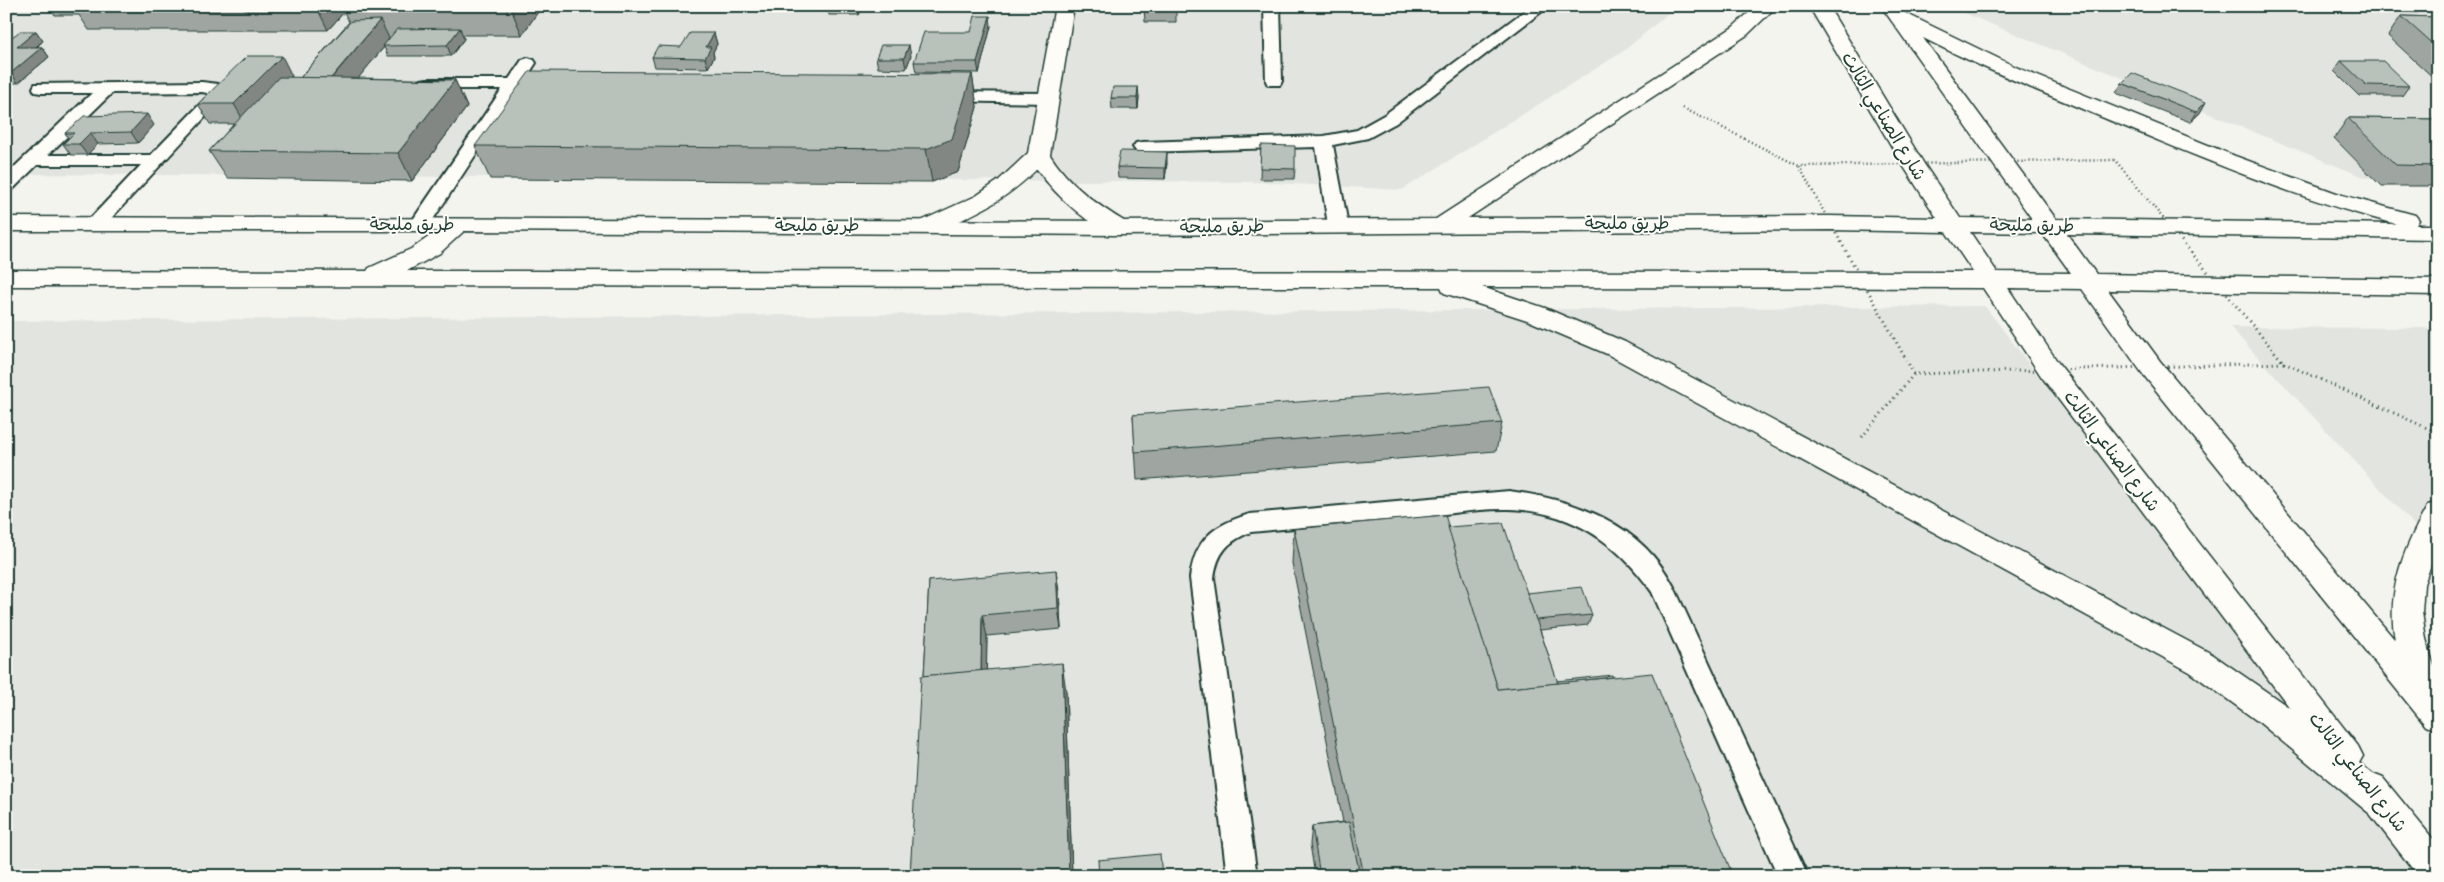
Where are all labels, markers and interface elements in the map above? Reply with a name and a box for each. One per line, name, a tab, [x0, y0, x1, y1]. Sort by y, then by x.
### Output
street label: شارع الصناعي الثالث	[1833, 48, 1931, 187]
street label: طريق مليحة	[1585, 212, 1669, 235]
street label: طريق مليحة	[370, 213, 454, 236]
street label: طريق مليحة	[1989, 213, 2075, 238]
street label: طريق مليحة	[775, 214, 859, 237]
street label: طريق مليحة	[1179, 214, 1265, 239]
street label: شارع الصناعي الثالث	[2055, 386, 2165, 519]
street label: شارع الصناعي الثالث	[2300, 708, 2412, 839]

